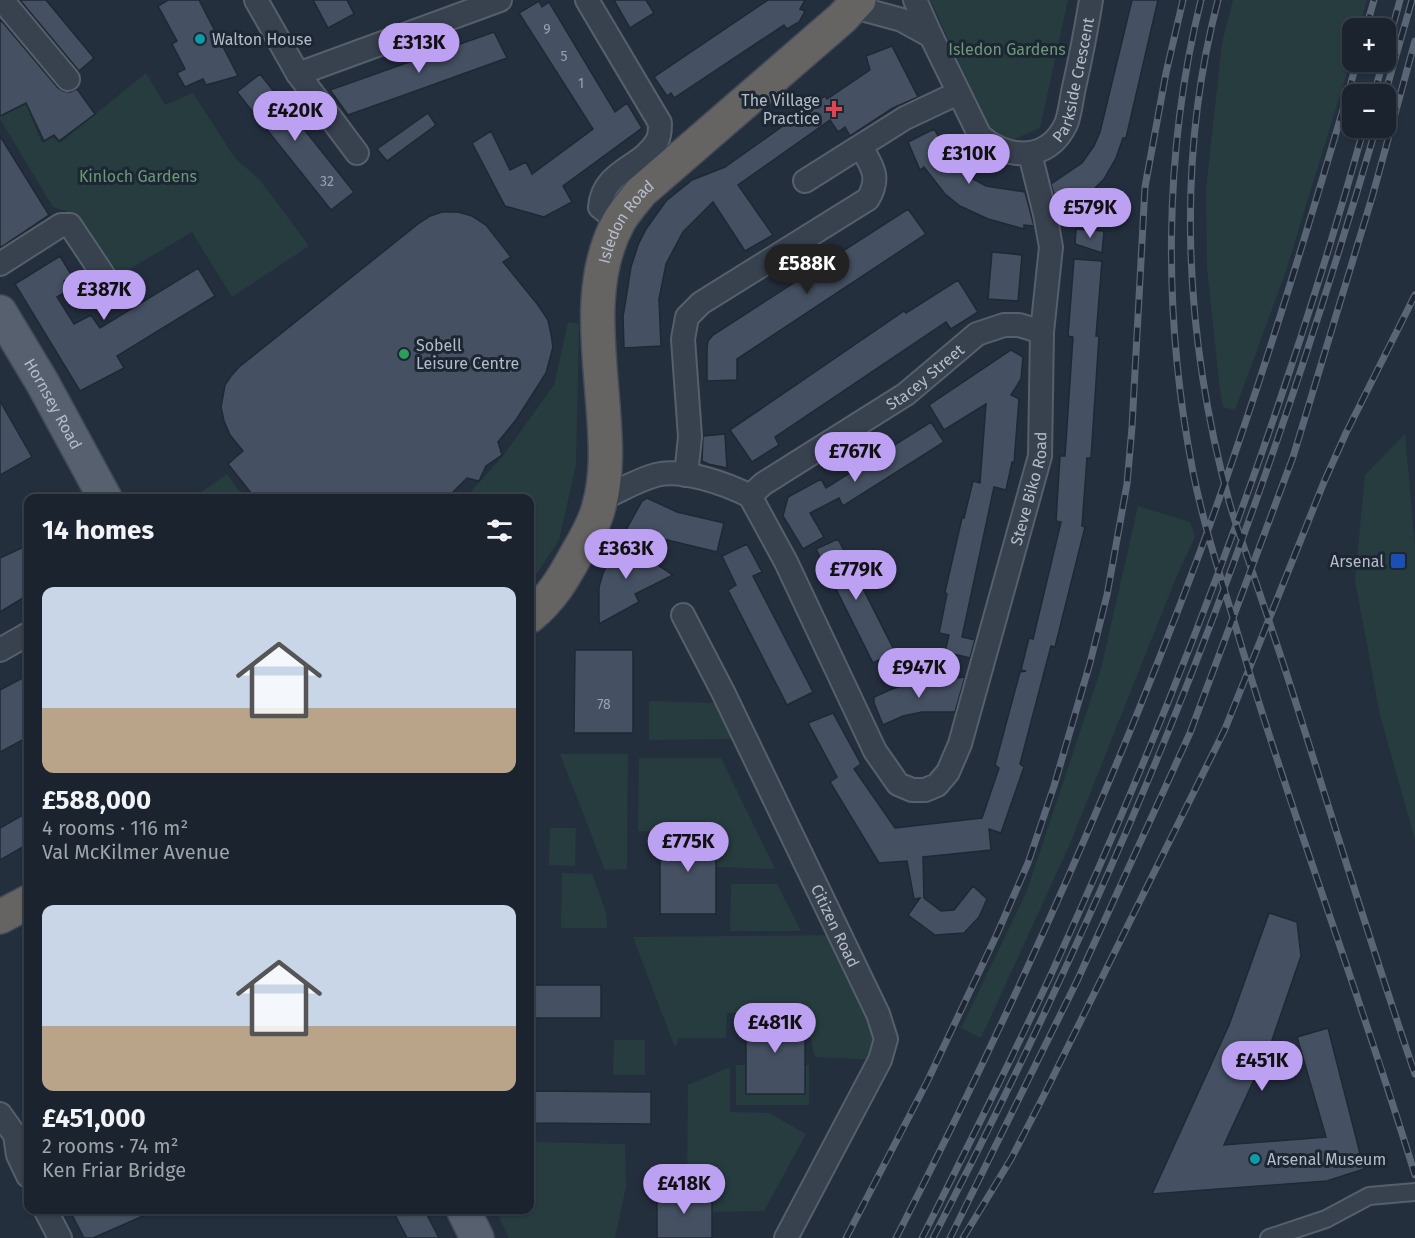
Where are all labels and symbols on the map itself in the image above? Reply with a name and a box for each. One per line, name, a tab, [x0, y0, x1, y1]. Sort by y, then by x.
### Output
street label: Parkside Crescent	[1048, 16, 1097, 146]
house number: 9	[543, 21, 551, 38]
pin: £313K	[377, 23, 461, 74]
place label: Walton House	[212, 30, 312, 49]
marker: Walton House	[193, 32, 207, 46]
park label: Isledon Gardens	[948, 40, 1066, 59]
house number: 5	[560, 48, 568, 65]
house number: 1	[578, 75, 584, 92]
pin: £420K	[253, 91, 337, 142]
place label: The Village Practice	[741, 91, 820, 128]
marker: The Village Practice	[825, 100, 843, 118]
pin: £310K	[927, 134, 1011, 185]
park label: Kinloch Gardens	[79, 167, 197, 186]
house number: 32	[320, 173, 334, 190]
street label: Isledon Road	[594, 176, 658, 265]
pin: £579K	[1048, 188, 1132, 239]
pin: £588K	[765, 244, 849, 295]
pin: £387K	[62, 270, 146, 321]
place label: Sobell Leisure Centre	[416, 336, 519, 373]
street label: Stacey Street	[882, 340, 968, 414]
marker: Sobell Leisure Centre	[397, 347, 411, 361]
street label: Hornsey Road	[20, 355, 86, 452]
street label: Steve Biko Road	[1006, 431, 1050, 547]
pin: £767K	[813, 432, 897, 483]
pin: £363K	[584, 529, 668, 580]
pin: £779K	[814, 550, 898, 601]
place label: Arsenal	[1330, 552, 1384, 571]
marker: Arsenal	[1389, 552, 1407, 570]
pin: £947K	[877, 648, 961, 699]
house number: 78	[597, 696, 611, 713]
pin: £775K	[646, 822, 730, 873]
street label: Citizen Road	[807, 881, 864, 970]
pin: £481K	[733, 1003, 817, 1054]
pin: £451K	[1220, 1041, 1304, 1092]
place label: Arsenal Museum	[1267, 1150, 1386, 1169]
marker: Arsenal Museum	[1248, 1152, 1262, 1166]
pin: £418K	[642, 1164, 726, 1215]

